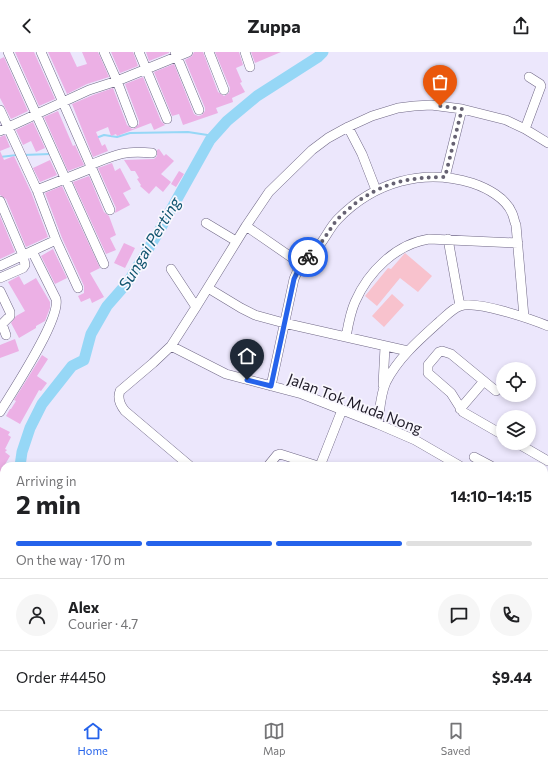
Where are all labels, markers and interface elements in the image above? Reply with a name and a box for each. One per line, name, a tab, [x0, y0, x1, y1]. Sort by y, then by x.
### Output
icon: back	[16, 15, 38, 37]
text: Zuppa	[247, 15, 301, 37]
icon: share	[510, 15, 532, 37]
pin	[423, 65, 457, 106]
icon: bag	[429, 71, 451, 93]
water label: Sungai Perting	[114, 192, 185, 293]
courier	[288, 237, 328, 277]
icon: bike	[297, 246, 319, 268]
pin	[230, 339, 264, 380]
icon: home	[236, 345, 258, 367]
map controls	[496, 362, 536, 450]
button: locate	[496, 362, 536, 402]
street label: Jalan Tok Muda Nong	[285, 369, 425, 437]
button: layers	[496, 410, 536, 450]
text: Arriving in	[16, 473, 76, 489]
text: 14:10–14:15	[451, 487, 532, 505]
text: 2 min	[16, 488, 81, 519]
text: On the way · 170 m	[16, 552, 125, 568]
button: person	[16, 594, 58, 636]
button: chat	[438, 594, 480, 636]
button: phone	[490, 594, 532, 636]
text: Alex	[68, 598, 99, 616]
text: Courier · 4.7	[68, 616, 138, 632]
text: Order #4450	[16, 668, 106, 686]
text: $9.44	[492, 668, 532, 686]
tab: Home	[78, 720, 108, 757]
tab: Map	[263, 720, 286, 757]
tab: Saved	[441, 720, 470, 757]

